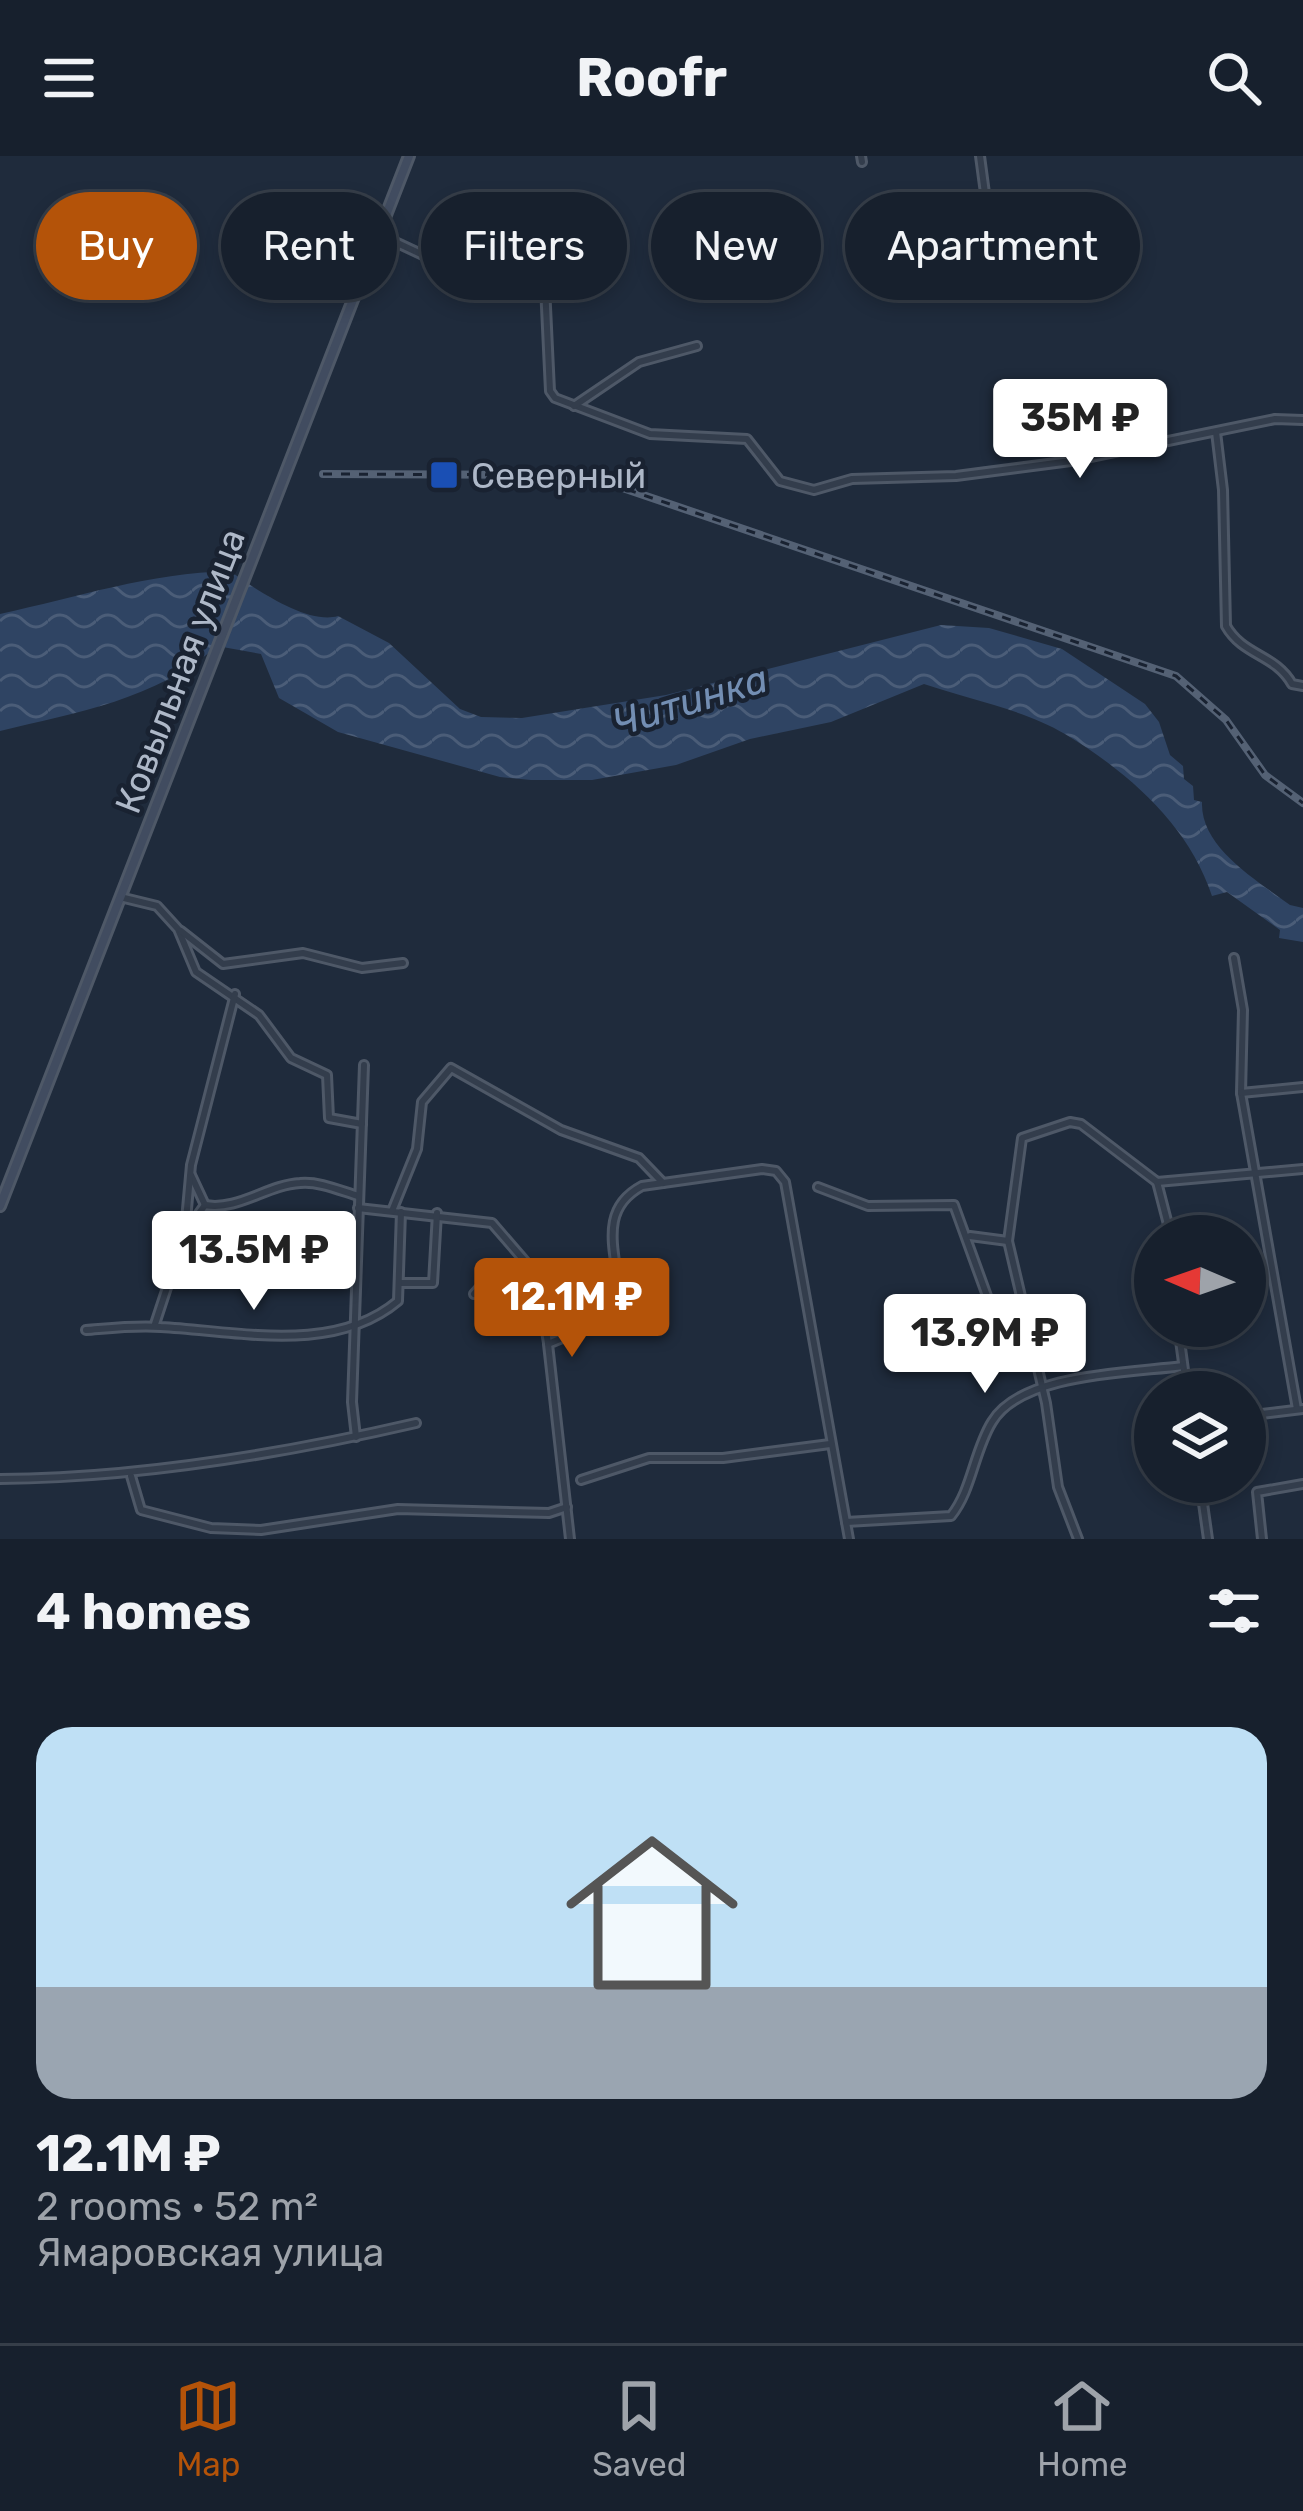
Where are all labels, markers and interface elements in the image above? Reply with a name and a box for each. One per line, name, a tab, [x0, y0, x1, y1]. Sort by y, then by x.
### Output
icon: menu	[36, 45, 102, 111]
icon: search	[1201, 45, 1267, 111]
text: Roofr	[576, 46, 727, 110]
chip: Buy	[36, 192, 197, 300]
chip: Rent	[221, 192, 397, 300]
chip: Filters	[421, 192, 627, 300]
chip: New	[651, 192, 821, 300]
chip: Apartment	[845, 192, 1140, 300]
pin: 35M ₽	[996, 379, 1164, 481]
text: 35M ₽	[1020, 395, 1140, 441]
place label: Северный	[471, 454, 646, 497]
marker: Северный	[428, 459, 460, 491]
street label: Ковыльная улица	[106, 523, 254, 819]
water label: Читинка	[607, 656, 773, 746]
pin: 13.5M ₽	[143, 1211, 365, 1313]
north arrow	[1134, 1215, 1266, 1347]
map controls	[1134, 1215, 1266, 1503]
text: 13.5M ₽	[179, 1227, 329, 1273]
pin: 12.1M ₽	[461, 1258, 683, 1360]
text: 12.1M ₽	[501, 1274, 643, 1320]
pin: 13.9M ₽	[874, 1294, 1096, 1396]
text: 13.9M ₽	[911, 1310, 1059, 1356]
button: layers	[1134, 1371, 1266, 1503]
icon: filters	[1201, 1578, 1267, 1644]
text: 4 homes	[36, 1581, 251, 1642]
icon: home	[544, 1805, 760, 2021]
text: 12.1M ₽	[36, 2123, 221, 2184]
text: 2 rooms · 52 m²	[36, 2184, 318, 2230]
text: Ямаровская улица	[36, 2230, 384, 2276]
tab: Map	[175, 2373, 241, 2484]
tab: Saved	[592, 2373, 686, 2484]
tab: Home	[1037, 2373, 1128, 2484]

